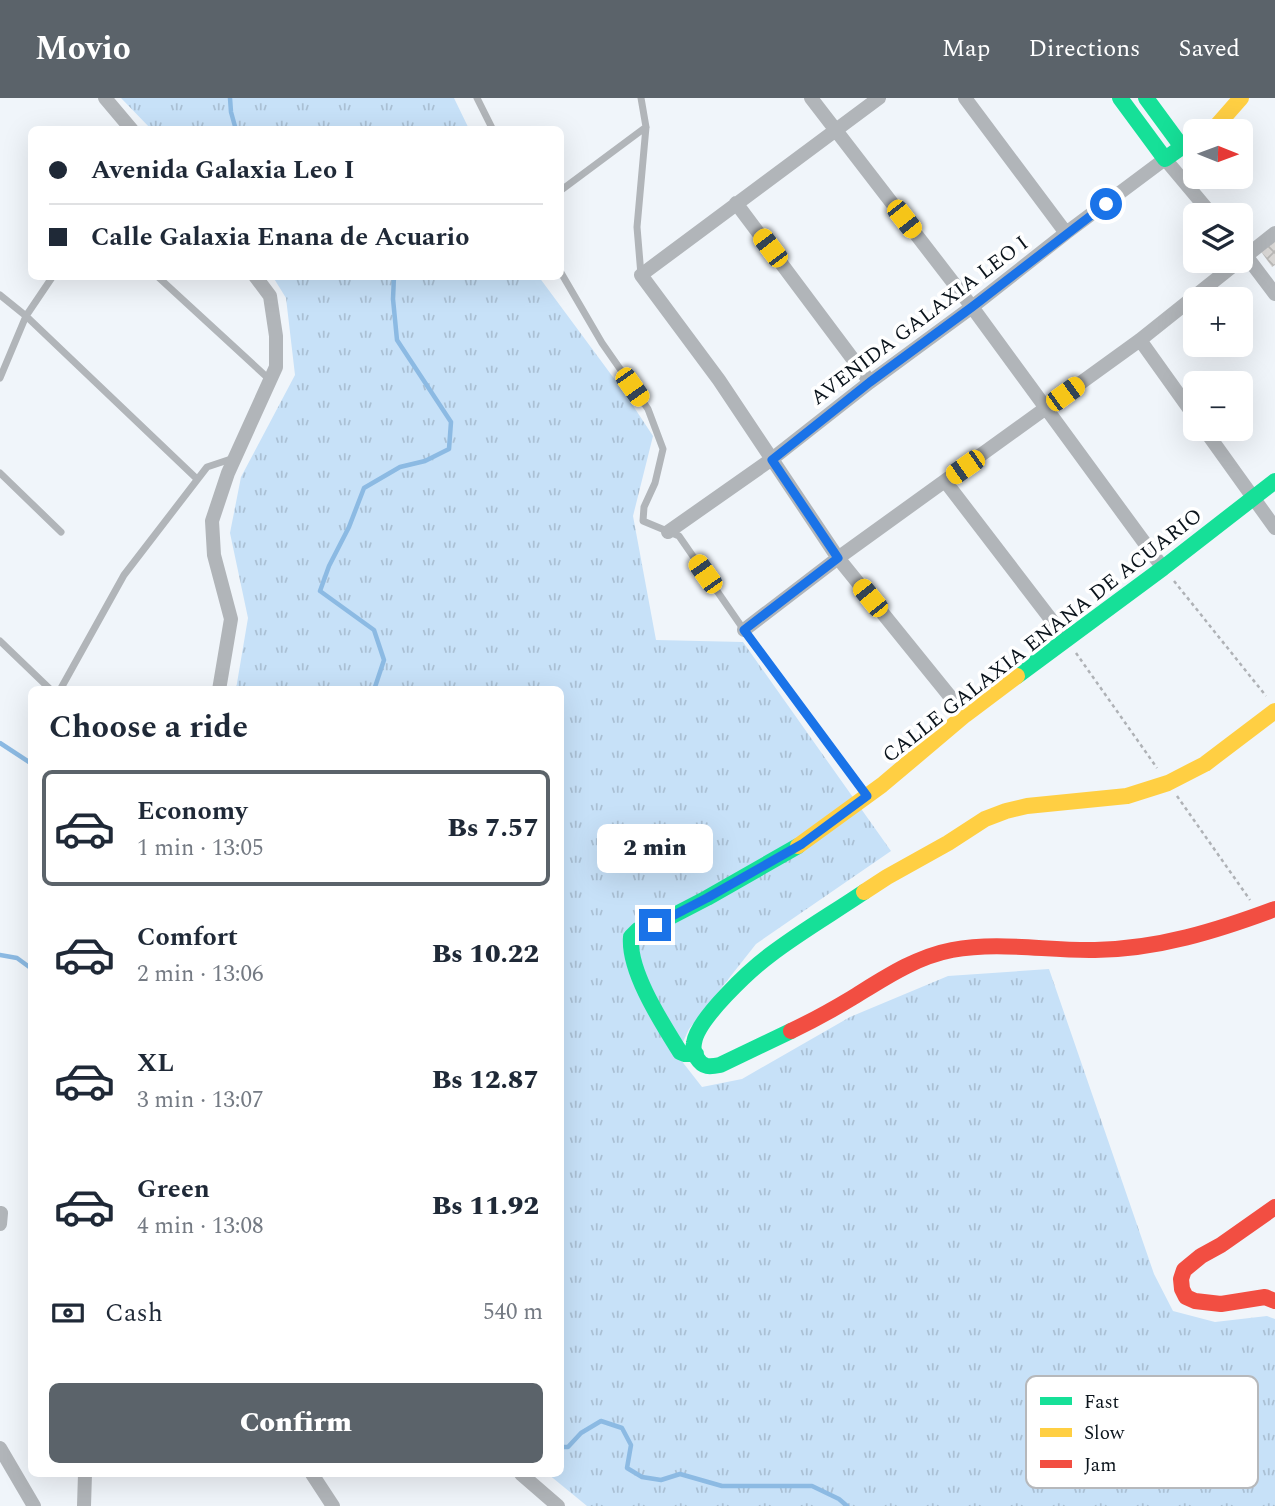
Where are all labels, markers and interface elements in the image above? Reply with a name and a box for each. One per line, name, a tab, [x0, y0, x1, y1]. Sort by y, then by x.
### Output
text: Movio	[35, 24, 131, 74]
text: Map	[942, 31, 990, 67]
text: Directions	[1028, 31, 1140, 67]
text: Saved	[1178, 31, 1240, 67]
north arrow	[1183, 119, 1253, 189]
map controls	[1183, 119, 1253, 441]
text: Avenida Galaxia Leo I	[91, 150, 354, 190]
route start	[1090, 188, 1122, 220]
car	[883, 196, 926, 242]
button: layers	[1183, 203, 1253, 273]
text: Calle Galaxia Enana de Acuario	[91, 217, 469, 257]
car	[749, 225, 792, 271]
street label: AVENIDA GALAXIA LEO I	[804, 228, 1036, 414]
button: +	[1183, 287, 1253, 357]
car	[612, 364, 653, 410]
button: −	[1183, 371, 1253, 441]
car	[1042, 373, 1089, 415]
car	[942, 446, 989, 488]
street label: CALLE GALAXIA ENANA DE ACUARIO	[876, 500, 1210, 771]
car	[685, 551, 726, 597]
car	[849, 575, 892, 621]
text: Choose a ride	[49, 703, 248, 752]
text: Economy	[137, 791, 247, 831]
icon: car	[53, 797, 116, 860]
text: Bs 7.57	[448, 808, 539, 848]
callout: 2 min	[597, 824, 713, 872]
text: 1 min · 13:05	[137, 831, 264, 866]
text: 2 min	[623, 831, 687, 866]
route end	[639, 909, 671, 941]
text: Comfort	[137, 917, 238, 957]
icon: car	[53, 923, 116, 986]
text: Bs 10.22	[432, 934, 539, 974]
text: 2 min · 13:06	[137, 957, 264, 992]
text: XL	[137, 1043, 174, 1083]
icon: car	[53, 1049, 116, 1112]
text: Bs 12.87	[432, 1060, 539, 1100]
text: 3 min · 13:07	[137, 1083, 264, 1118]
text: Green	[137, 1169, 210, 1209]
icon: car	[53, 1175, 116, 1238]
text: Bs 11.92	[432, 1186, 539, 1226]
text: 4 min · 13:08	[137, 1209, 264, 1244]
text: Cash	[105, 1293, 163, 1333]
icon: cash	[49, 1294, 87, 1332]
text: 540 m	[483, 1295, 543, 1330]
legend	[1026, 1376, 1258, 1488]
button: Confirm	[49, 1383, 543, 1463]
text: Fast	[1084, 1388, 1120, 1417]
text: Slow	[1084, 1419, 1125, 1448]
text: Jam	[1084, 1451, 1116, 1480]

